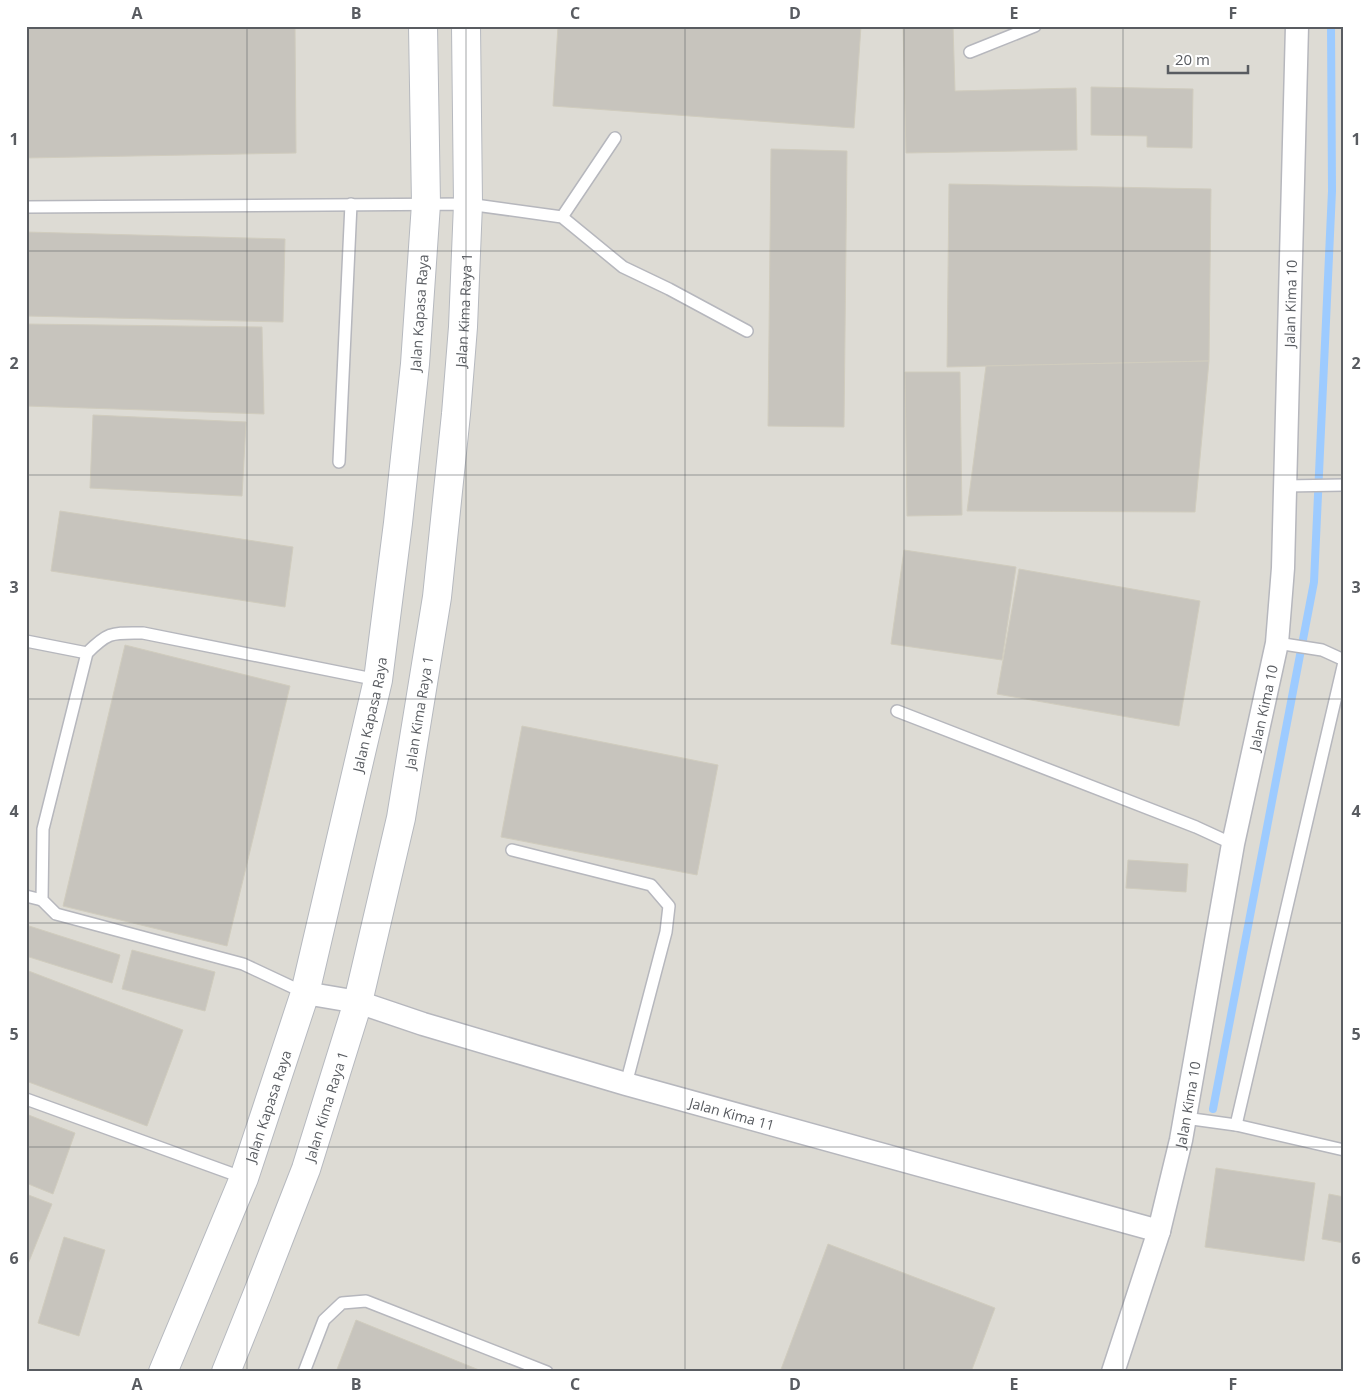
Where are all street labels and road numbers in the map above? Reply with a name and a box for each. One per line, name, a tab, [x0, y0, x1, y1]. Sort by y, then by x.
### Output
street label: Jalan Kima Raya 1	[450, 253, 475, 370]
street label: Jalan Kapasa Raya	[405, 254, 432, 374]
street label: Jalan Kima 10	[1279, 259, 1300, 350]
street label: Jalan Kima Raya 1	[399, 654, 437, 772]
street label: Jalan Kapasa Raya	[347, 656, 390, 776]
street label: Jalan Kima 10	[1244, 663, 1281, 754]
street label: Jalan Kapasa Raya	[240, 1047, 295, 1167]
street label: Jalan Kima Raya 1	[299, 1049, 352, 1166]
street label: Jalan Kima 10	[1169, 1060, 1204, 1152]
street label: Jalan Kima 11	[685, 1092, 777, 1134]

